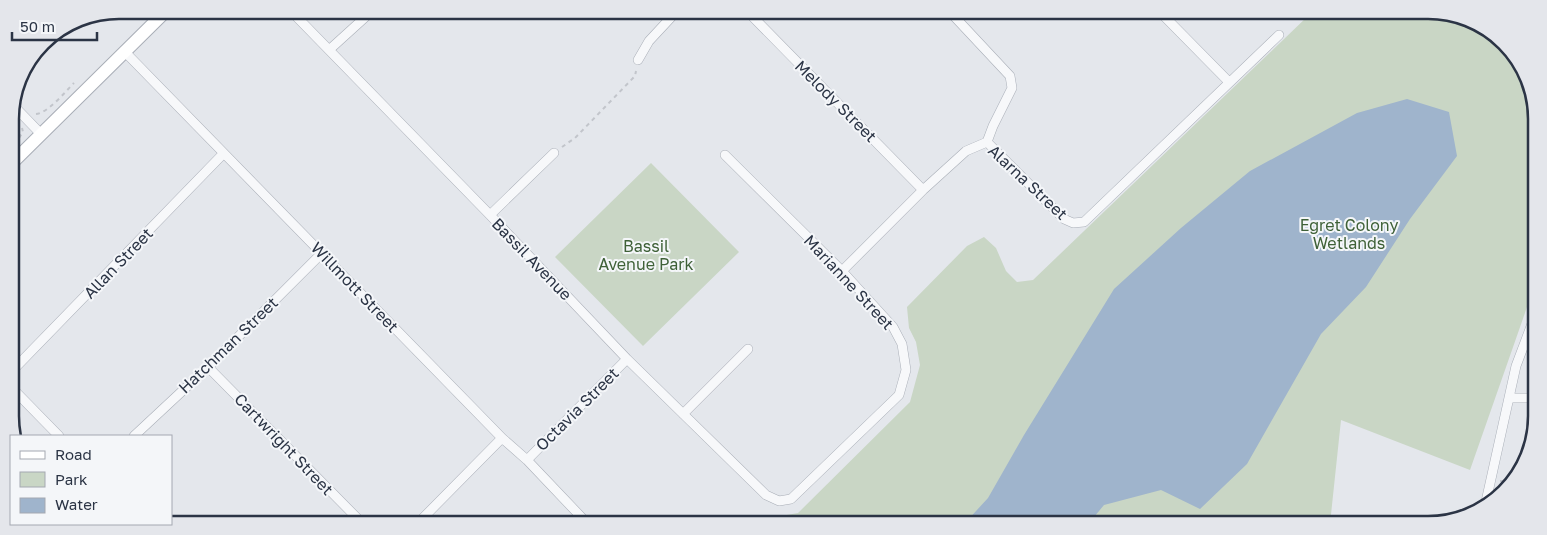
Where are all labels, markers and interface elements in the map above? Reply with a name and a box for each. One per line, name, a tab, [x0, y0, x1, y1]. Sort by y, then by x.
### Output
scale bar	[12, 10, 98, 42]
text: 50 m	[20, 17, 55, 35]
street label: Melody Street	[791, 56, 881, 146]
street label: Alarna Street	[984, 140, 1072, 224]
street label: Bassil Avenue	[488, 214, 576, 304]
park label: Egret Colony Wetlands	[1300, 215, 1398, 253]
street label: Allan Street	[79, 223, 157, 303]
street label: Marianne Street	[800, 230, 898, 334]
park label: Bassil Avenue Park	[598, 236, 694, 274]
street label: Willmott Street	[307, 238, 403, 336]
street label: Hatchman Street	[174, 293, 282, 397]
street label: Octavia Street	[531, 363, 623, 455]
street label: Cartwright Street	[230, 389, 338, 499]
legend	[10, 435, 172, 525]
text: Road	[55, 445, 92, 463]
text: Park	[55, 470, 88, 488]
text: Water	[55, 495, 98, 513]

